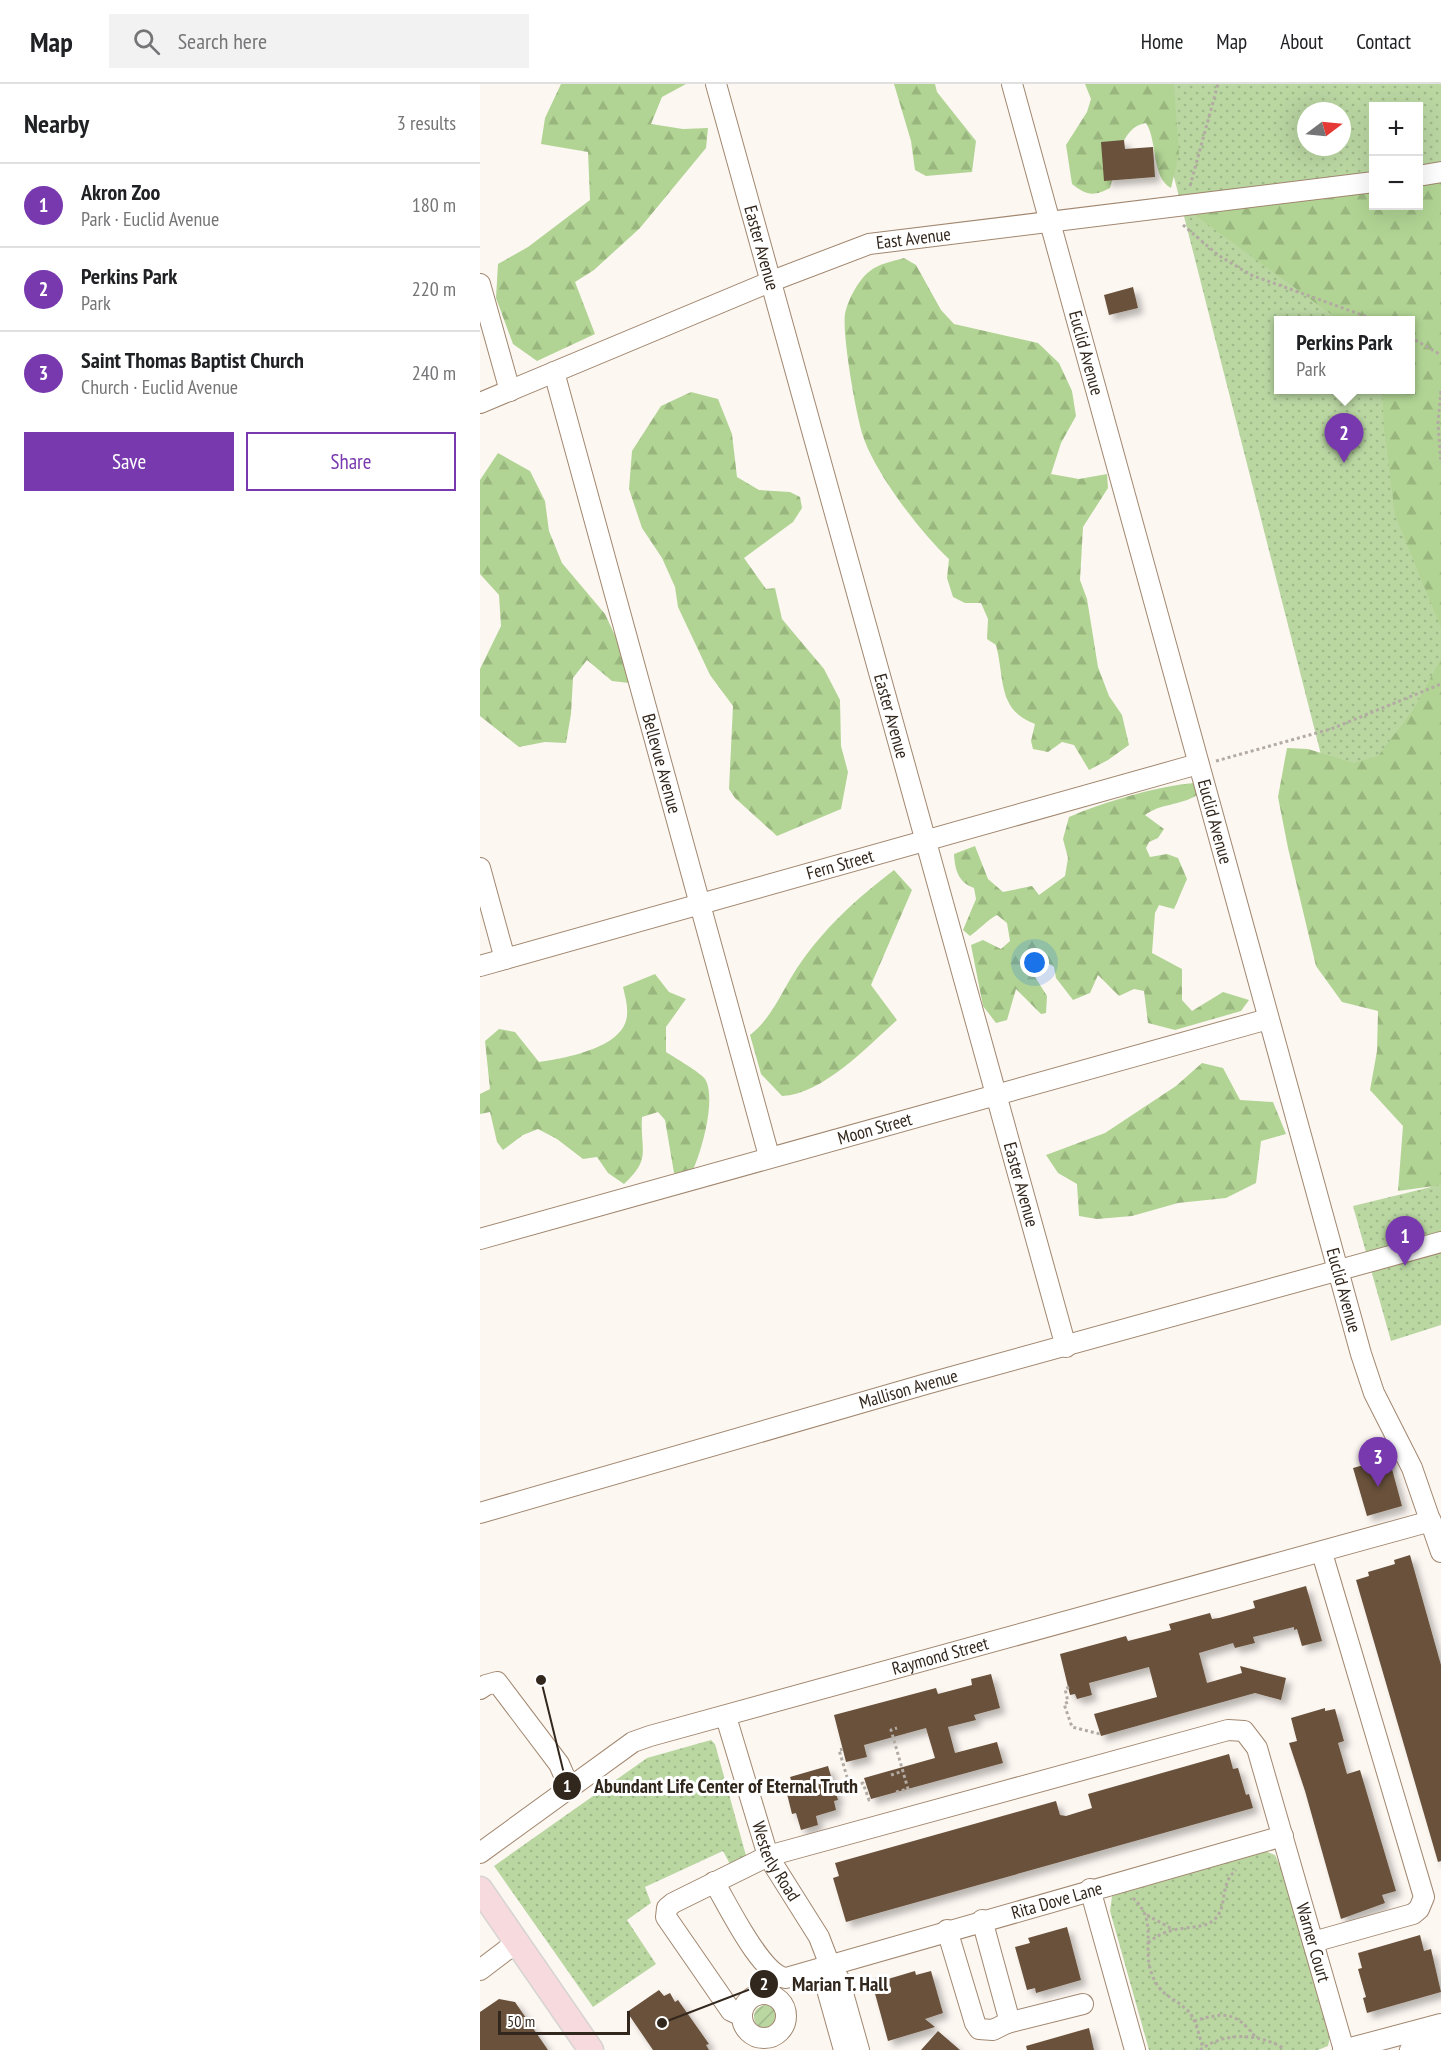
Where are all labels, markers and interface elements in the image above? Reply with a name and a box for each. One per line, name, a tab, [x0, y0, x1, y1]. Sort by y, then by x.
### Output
search box	[109, 14, 529, 68]
text: Map	[30, 23, 73, 60]
icon: search	[130, 25, 163, 58]
text: Search here	[178, 27, 267, 55]
text: Home	[1141, 28, 1183, 55]
text: Map	[1216, 28, 1247, 55]
text: About	[1280, 28, 1323, 55]
text: Contact	[1356, 28, 1411, 55]
north arrow	[1297, 102, 1351, 156]
map controls	[1369, 102, 1423, 210]
button: +	[1369, 102, 1423, 156]
text: Nearby	[24, 107, 89, 140]
text: 3 results	[397, 110, 456, 136]
button: −	[1369, 156, 1423, 210]
text: Akron Zoo	[81, 178, 160, 206]
text: 1	[39, 192, 48, 218]
text: 180 m	[412, 192, 456, 218]
street label: Easter Avenue	[739, 203, 785, 293]
text: Park · Euclid Avenue	[81, 206, 219, 232]
street label: East Avenue	[875, 222, 952, 254]
text: Perkins Park	[81, 262, 177, 290]
text: 2	[39, 276, 48, 302]
text: 220 m	[412, 276, 456, 302]
text: Park	[81, 290, 111, 316]
street label: Euclid Avenue	[1064, 308, 1109, 398]
popup	[1274, 316, 1415, 394]
text: Perkins Park	[1296, 328, 1393, 356]
text: Saint Thomas Baptist Church	[81, 346, 304, 374]
text: Park	[1296, 356, 1326, 382]
text: 3	[39, 360, 48, 386]
text: 240 m	[412, 360, 456, 386]
text: Church · Euclid Avenue	[81, 374, 238, 400]
pin: 2	[1324, 414, 1364, 463]
button: Save	[24, 432, 234, 491]
button: Share	[246, 432, 456, 491]
street label: Easter Avenue	[869, 671, 914, 761]
street label: Bellevue Avenue	[637, 711, 687, 816]
street label: Euclid Avenue	[1193, 777, 1238, 866]
street label: Fern Street	[804, 844, 876, 885]
your location	[1020, 948, 1049, 977]
street label: Moon Street	[835, 1107, 915, 1150]
street label: Easter Avenue	[999, 1139, 1044, 1229]
pin: 1	[1386, 1216, 1424, 1266]
street label: Euclid Avenue	[1321, 1245, 1367, 1335]
street label: Mallison Avenue	[856, 1364, 960, 1414]
pin: 3	[1358, 1438, 1398, 1487]
street label: Raymond Street	[889, 1631, 991, 1680]
callout: Abundant Life Center of Eternal Truth	[552, 1767, 870, 1805]
text: Abundant Life Center of Eternal Truth	[593, 1773, 858, 1799]
text: 1	[563, 1774, 571, 1797]
street label: Westerly Road	[747, 1818, 806, 1905]
street label: Rita Dove Lane	[1009, 1876, 1105, 1924]
street label: Warner Court	[1291, 1900, 1336, 1985]
callout: Marian T. Hall	[749, 1965, 900, 2003]
text: Marian T. Hall	[792, 1971, 888, 1997]
text: 2	[760, 1972, 768, 1995]
scale bar	[498, 2008, 630, 2036]
text: 50 m	[507, 2011, 535, 2031]

